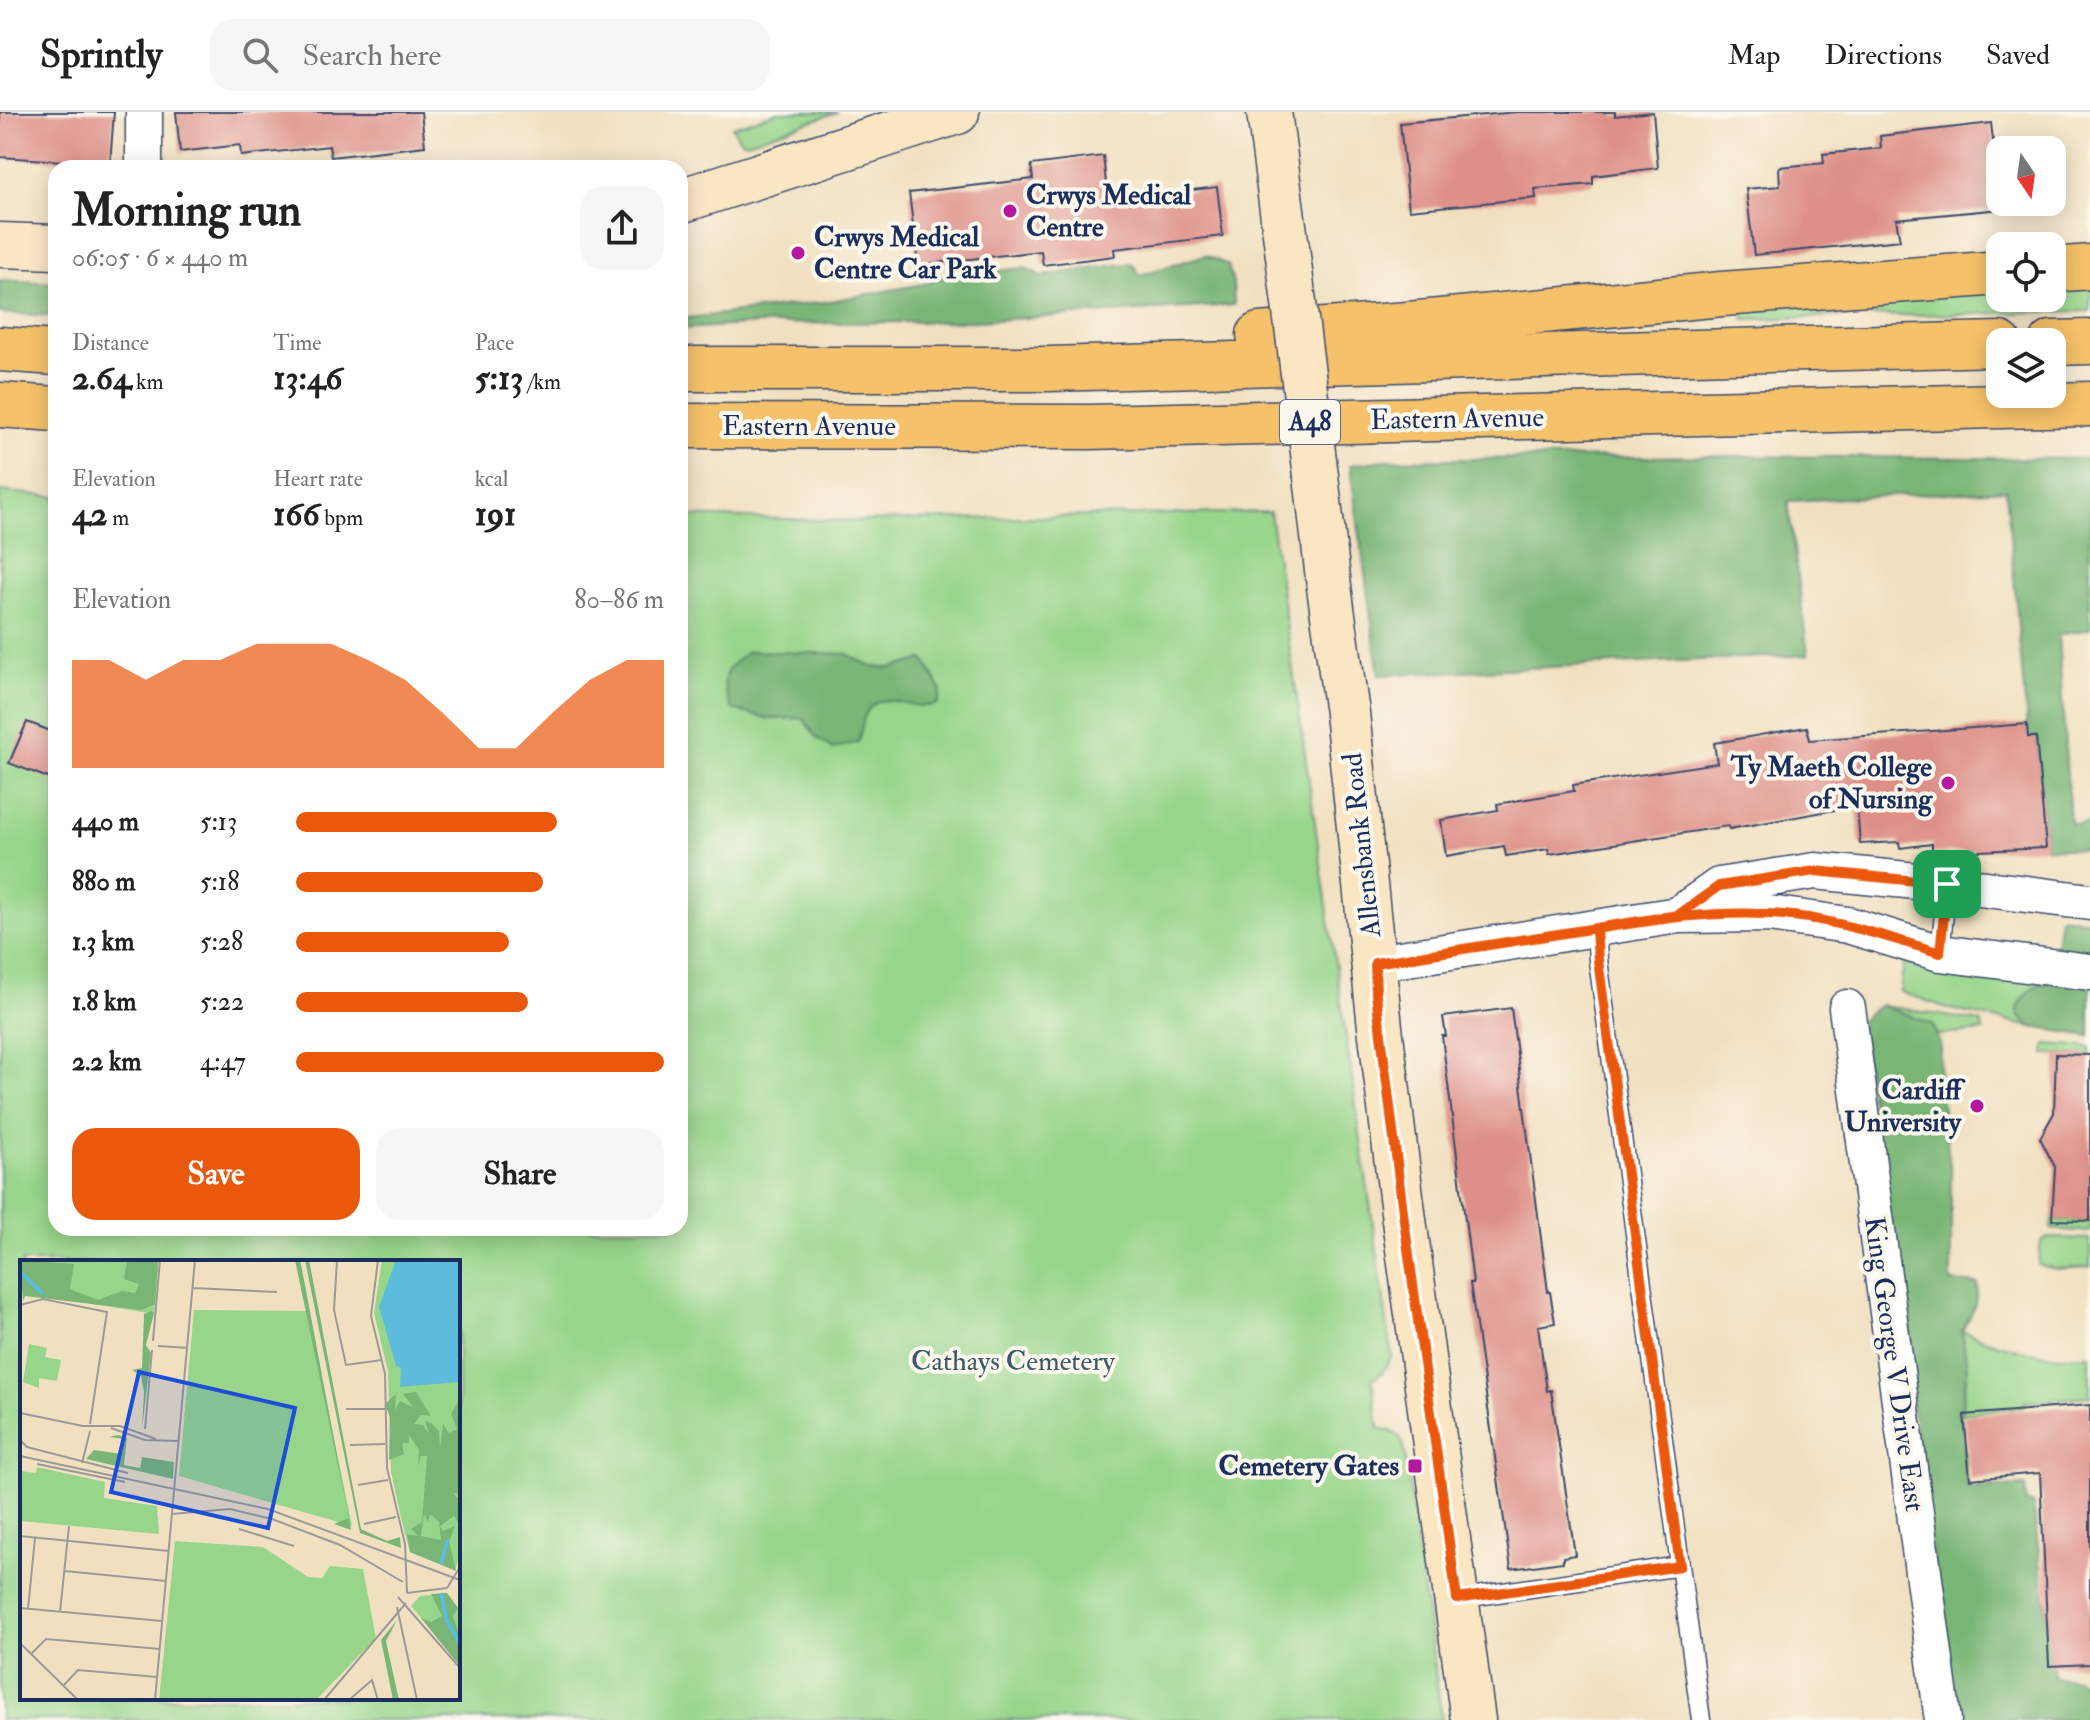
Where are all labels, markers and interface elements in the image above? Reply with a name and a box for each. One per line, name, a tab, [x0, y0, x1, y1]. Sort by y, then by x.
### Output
search box	[210, 19, 770, 91]
text: Sprintly	[40, 31, 162, 79]
icon: search	[238, 33, 282, 77]
text: Search here	[302, 37, 441, 74]
text: Map	[1728, 38, 1781, 73]
text: Directions	[1825, 38, 1942, 73]
text: Saved	[1986, 38, 2050, 73]
north arrow	[1986, 136, 2066, 216]
map controls	[1986, 136, 2066, 408]
place label: Crwys Medical Centre	[1026, 178, 1192, 245]
text: Morning run	[72, 184, 301, 239]
button: share	[580, 186, 664, 270]
marker: Crwys Medical Centre	[1001, 202, 1019, 220]
place label: Crwys Medical Centre Car Park	[814, 220, 997, 287]
button: locate	[1986, 232, 2066, 312]
text: 06:05 · 6 × 440 m	[72, 242, 248, 274]
marker: Crwys Medical Centre Car Park	[789, 244, 807, 262]
button: layers	[1986, 328, 2066, 408]
text: Distance	[72, 329, 149, 357]
text: Time	[273, 329, 321, 357]
text: Pace	[475, 329, 514, 357]
text: 2.64	[72, 357, 131, 400]
text: 13:46	[273, 357, 342, 400]
text: 5:13	[475, 357, 523, 400]
text: km	[131, 368, 163, 396]
text: /km	[523, 368, 561, 396]
road number: A48	[1280, 400, 1340, 444]
street label: Eastern Avenue	[1370, 400, 1545, 438]
street label: Eastern Avenue	[722, 409, 896, 444]
text: Elevation	[72, 465, 156, 493]
text: Heart rate	[273, 465, 363, 493]
text: kcal	[475, 465, 508, 493]
text: 42	[72, 493, 108, 536]
text: 166	[273, 493, 320, 536]
text: 191	[475, 493, 516, 536]
text: m	[108, 504, 129, 532]
text: bpm	[320, 504, 363, 532]
text: Elevation	[72, 584, 171, 616]
text: 80–86 m	[574, 584, 664, 616]
place label: Ty Maeth College of Nursing	[1730, 750, 1933, 817]
street label: Allensbank Road	[1335, 751, 1389, 940]
marker: Ty Maeth College of Nursing	[1939, 774, 1957, 792]
text: 440 m	[72, 806, 139, 838]
text: 5:13	[200, 806, 237, 838]
pin	[1913, 850, 1981, 918]
icon: arrive	[1925, 862, 1969, 906]
text: 880 m	[72, 866, 135, 898]
text: 5:18	[200, 866, 239, 898]
text: 1.3 km	[72, 926, 134, 958]
text: 5:28	[200, 926, 243, 958]
text: 1.8 km	[72, 986, 137, 1018]
text: 5:22	[200, 986, 244, 1018]
text: 2.2 km	[72, 1046, 141, 1078]
text: 4:47	[200, 1046, 246, 1078]
place label: Cardiff University	[1844, 1073, 1966, 1140]
marker: Cardiff University	[1968, 1097, 1986, 1115]
button: Save	[72, 1128, 360, 1220]
button: Share	[376, 1128, 664, 1220]
street label: King George V Drive East	[1856, 1214, 1932, 1514]
inset map	[20, 1260, 460, 1700]
park label: Cathays Cemetery	[911, 1344, 1116, 1379]
place label: Cemetery Gates	[1219, 1449, 1399, 1484]
marker: Cemetery Gates	[1406, 1457, 1424, 1475]

